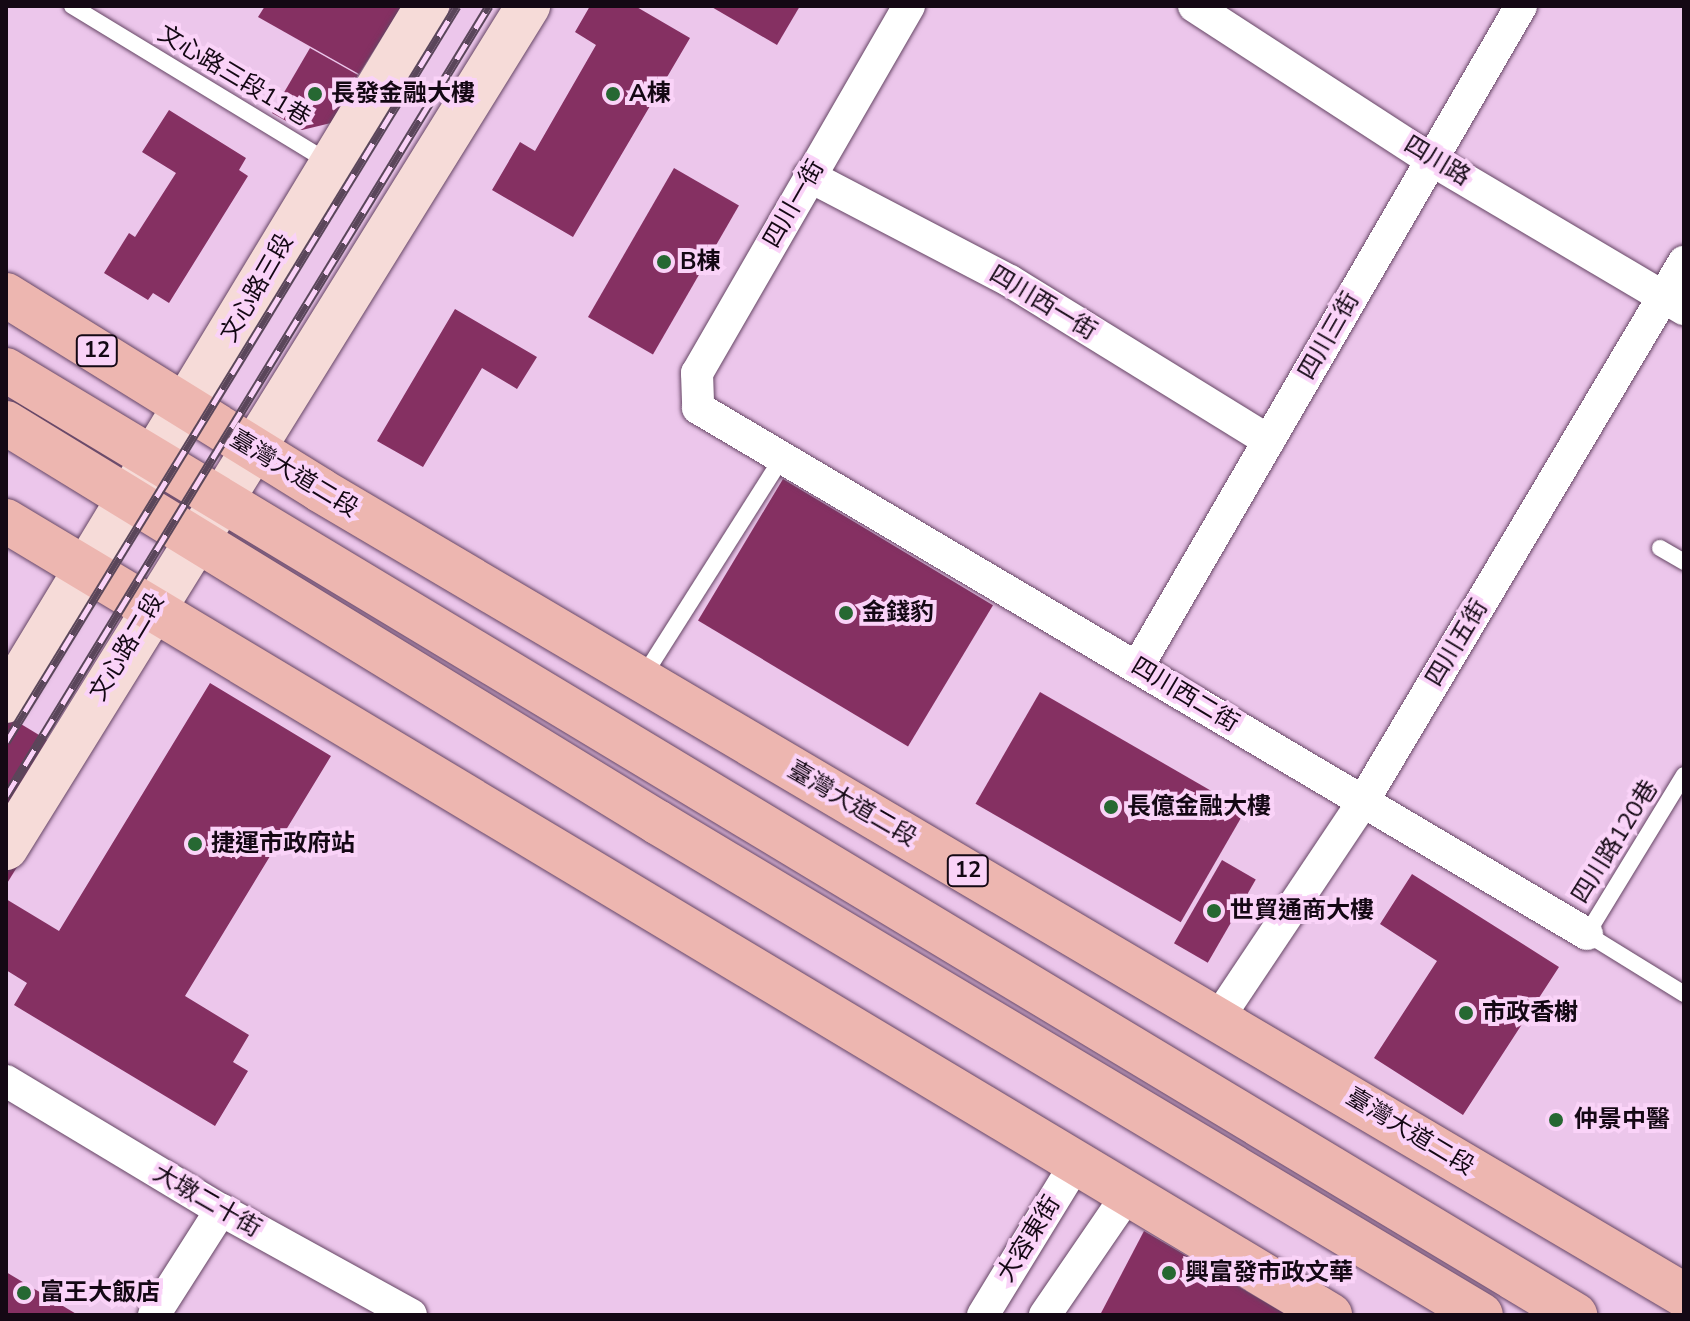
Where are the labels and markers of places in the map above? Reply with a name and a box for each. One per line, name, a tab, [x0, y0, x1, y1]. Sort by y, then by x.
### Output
place label: 長發金融大樓	[331, 80, 475, 108]
place label: A棟	[629, 80, 671, 108]
marker: 長發金融大樓	[306, 85, 324, 103]
marker: A棟	[604, 85, 622, 103]
place label: B棟	[680, 248, 721, 276]
marker: B棟	[655, 253, 673, 271]
place label: 金錢豹	[862, 599, 934, 627]
marker: 金錢豹	[837, 604, 855, 622]
place label: 長億金融大樓	[1127, 793, 1271, 821]
marker: 長億金融大樓	[1102, 798, 1120, 816]
place label: 捷運市政府站	[211, 830, 355, 858]
marker: 捷運市政府站	[186, 835, 204, 853]
place label: 世貿通商大樓	[1230, 897, 1374, 925]
marker: 世貿通商大樓	[1205, 902, 1223, 920]
place label: 市政香榭	[1482, 999, 1578, 1027]
marker: 市政香榭	[1457, 1004, 1475, 1022]
place label: 仲景中醫	[1574, 1106, 1670, 1134]
marker: 仲景中醫	[1545, 1109, 1567, 1131]
place label: 興富發市政文華	[1185, 1259, 1353, 1287]
marker: 興富發市政文華	[1160, 1264, 1178, 1282]
place label: 富王大飯店	[40, 1279, 160, 1307]
marker: 富王大飯店	[15, 1284, 33, 1302]

